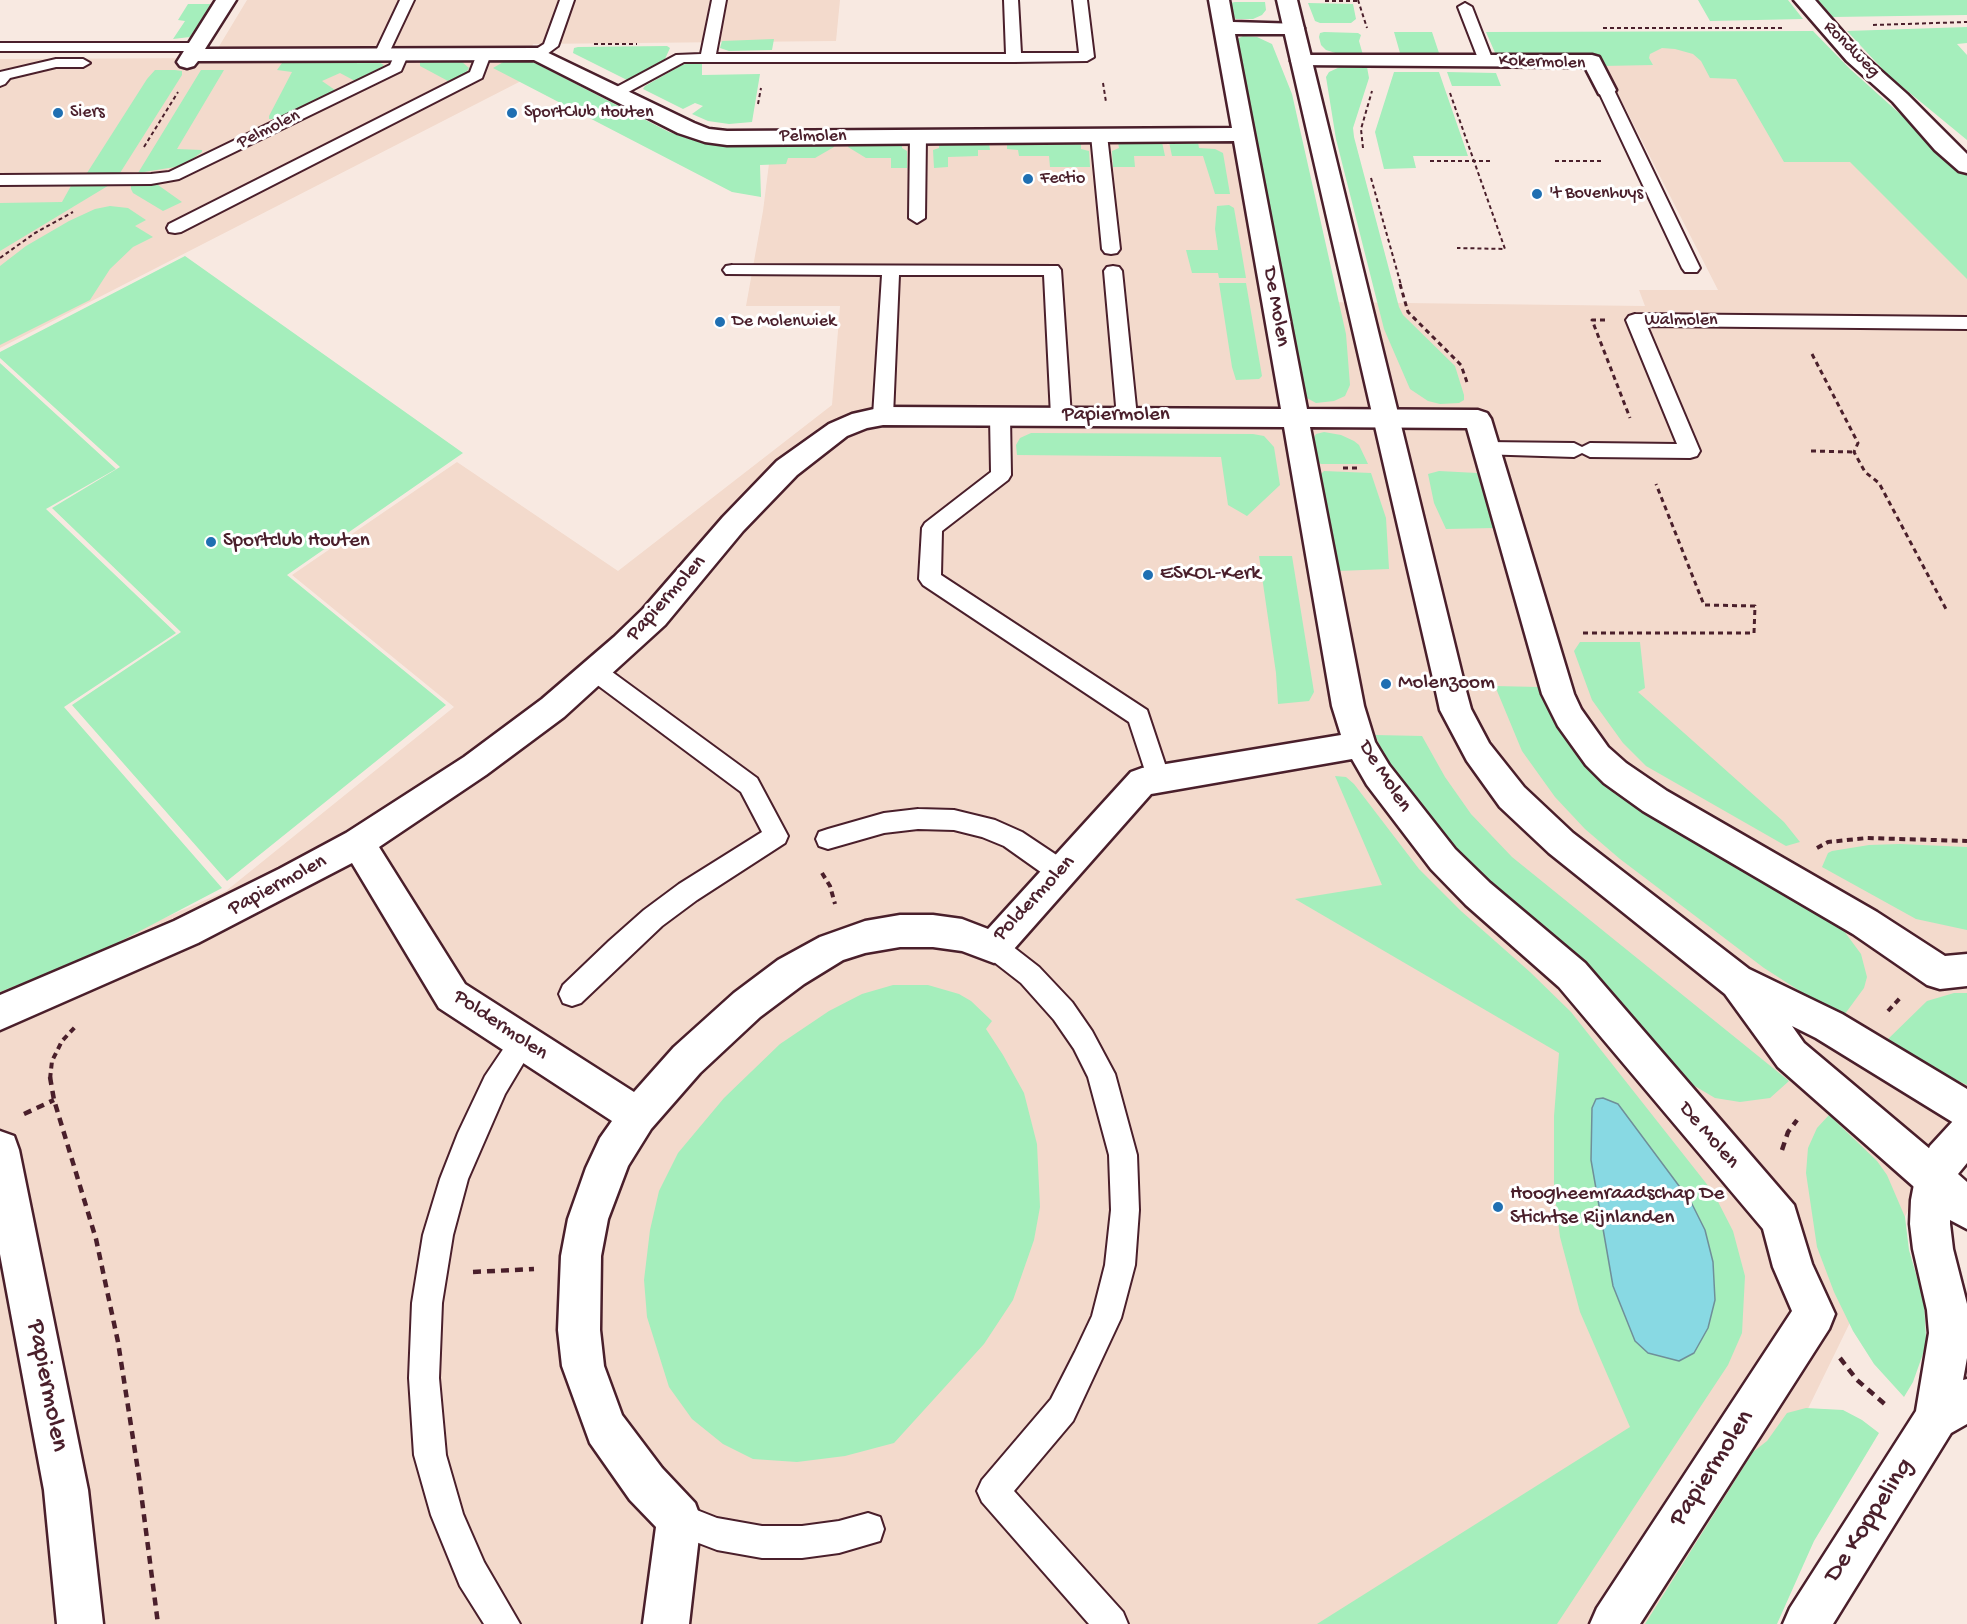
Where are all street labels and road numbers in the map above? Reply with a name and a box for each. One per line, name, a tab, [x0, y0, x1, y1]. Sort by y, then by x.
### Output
street label: Rondweg	[1818, 17, 1884, 83]
street label: Kokermolen	[1498, 51, 1586, 75]
street label: Pelmolen	[234, 106, 304, 154]
street label: Pelmolen	[779, 126, 847, 148]
street label: De Molen	[1256, 265, 1294, 349]
street label: Walmolen	[1644, 310, 1718, 332]
street label: Papiermolen	[1062, 403, 1170, 429]
street label: Papiermolen	[622, 551, 712, 647]
street label: De Molen	[1352, 736, 1416, 818]
street label: Papiermolen	[225, 850, 331, 922]
street label: Poldermolen	[989, 851, 1081, 947]
street label: Poldermolen	[448, 985, 552, 1067]
street label: De Molen	[1672, 1097, 1744, 1175]
street label: Papiermolen	[18, 1318, 74, 1454]
street label: Papiermolen	[1664, 1405, 1762, 1533]
street label: De Koppeling	[1818, 1453, 1922, 1589]

